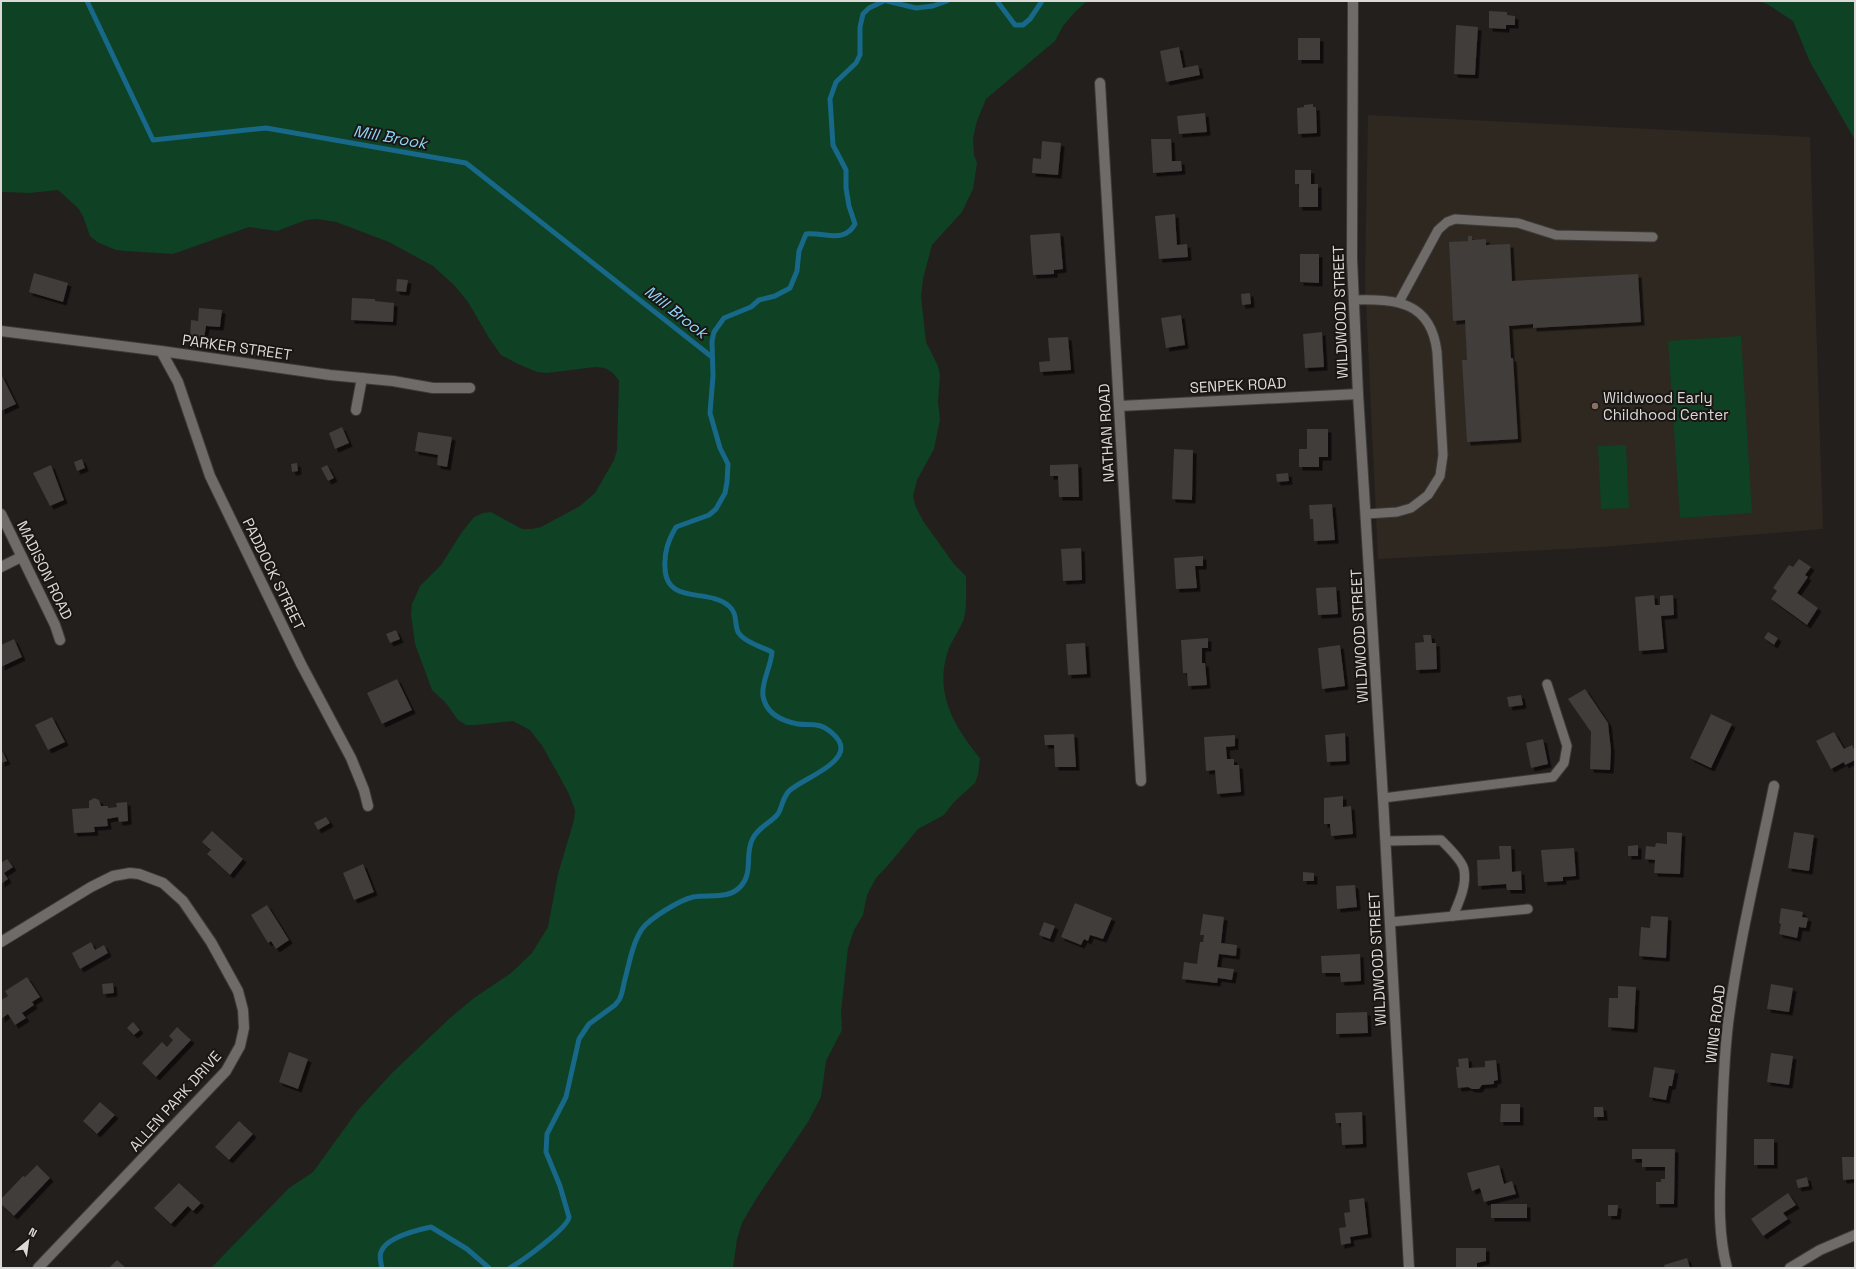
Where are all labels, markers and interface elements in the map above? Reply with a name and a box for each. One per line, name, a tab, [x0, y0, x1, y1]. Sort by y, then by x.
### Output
water label: Mill Brook	[352, 120, 431, 154]
street label: WILDWOOD STREET	[1328, 245, 1352, 379]
water label: Mill Brook	[640, 281, 714, 345]
street label: PARKER STREET	[181, 330, 293, 364]
street label: SENPEK ROAD	[1189, 373, 1287, 397]
street label: NATHAN ROAD	[1094, 383, 1118, 483]
place label: Wildwood Early Childhood Center	[1603, 388, 1729, 424]
marker: Wildwood Early Childhood Center	[1590, 401, 1600, 411]
street label: PADDOCK STREET	[239, 515, 309, 633]
street label: MADISON ROAD	[13, 517, 77, 623]
street label: WILDWOOD STREET	[1346, 568, 1372, 703]
street label: WILDWOOD STREET	[1364, 891, 1390, 1026]
street label: WING ROAD	[1701, 983, 1729, 1064]
street label: ALLEN PARK DRIVE	[125, 1047, 225, 1155]
north arrow	[8, 1221, 48, 1261]
text: N	[26, 1224, 39, 1240]

